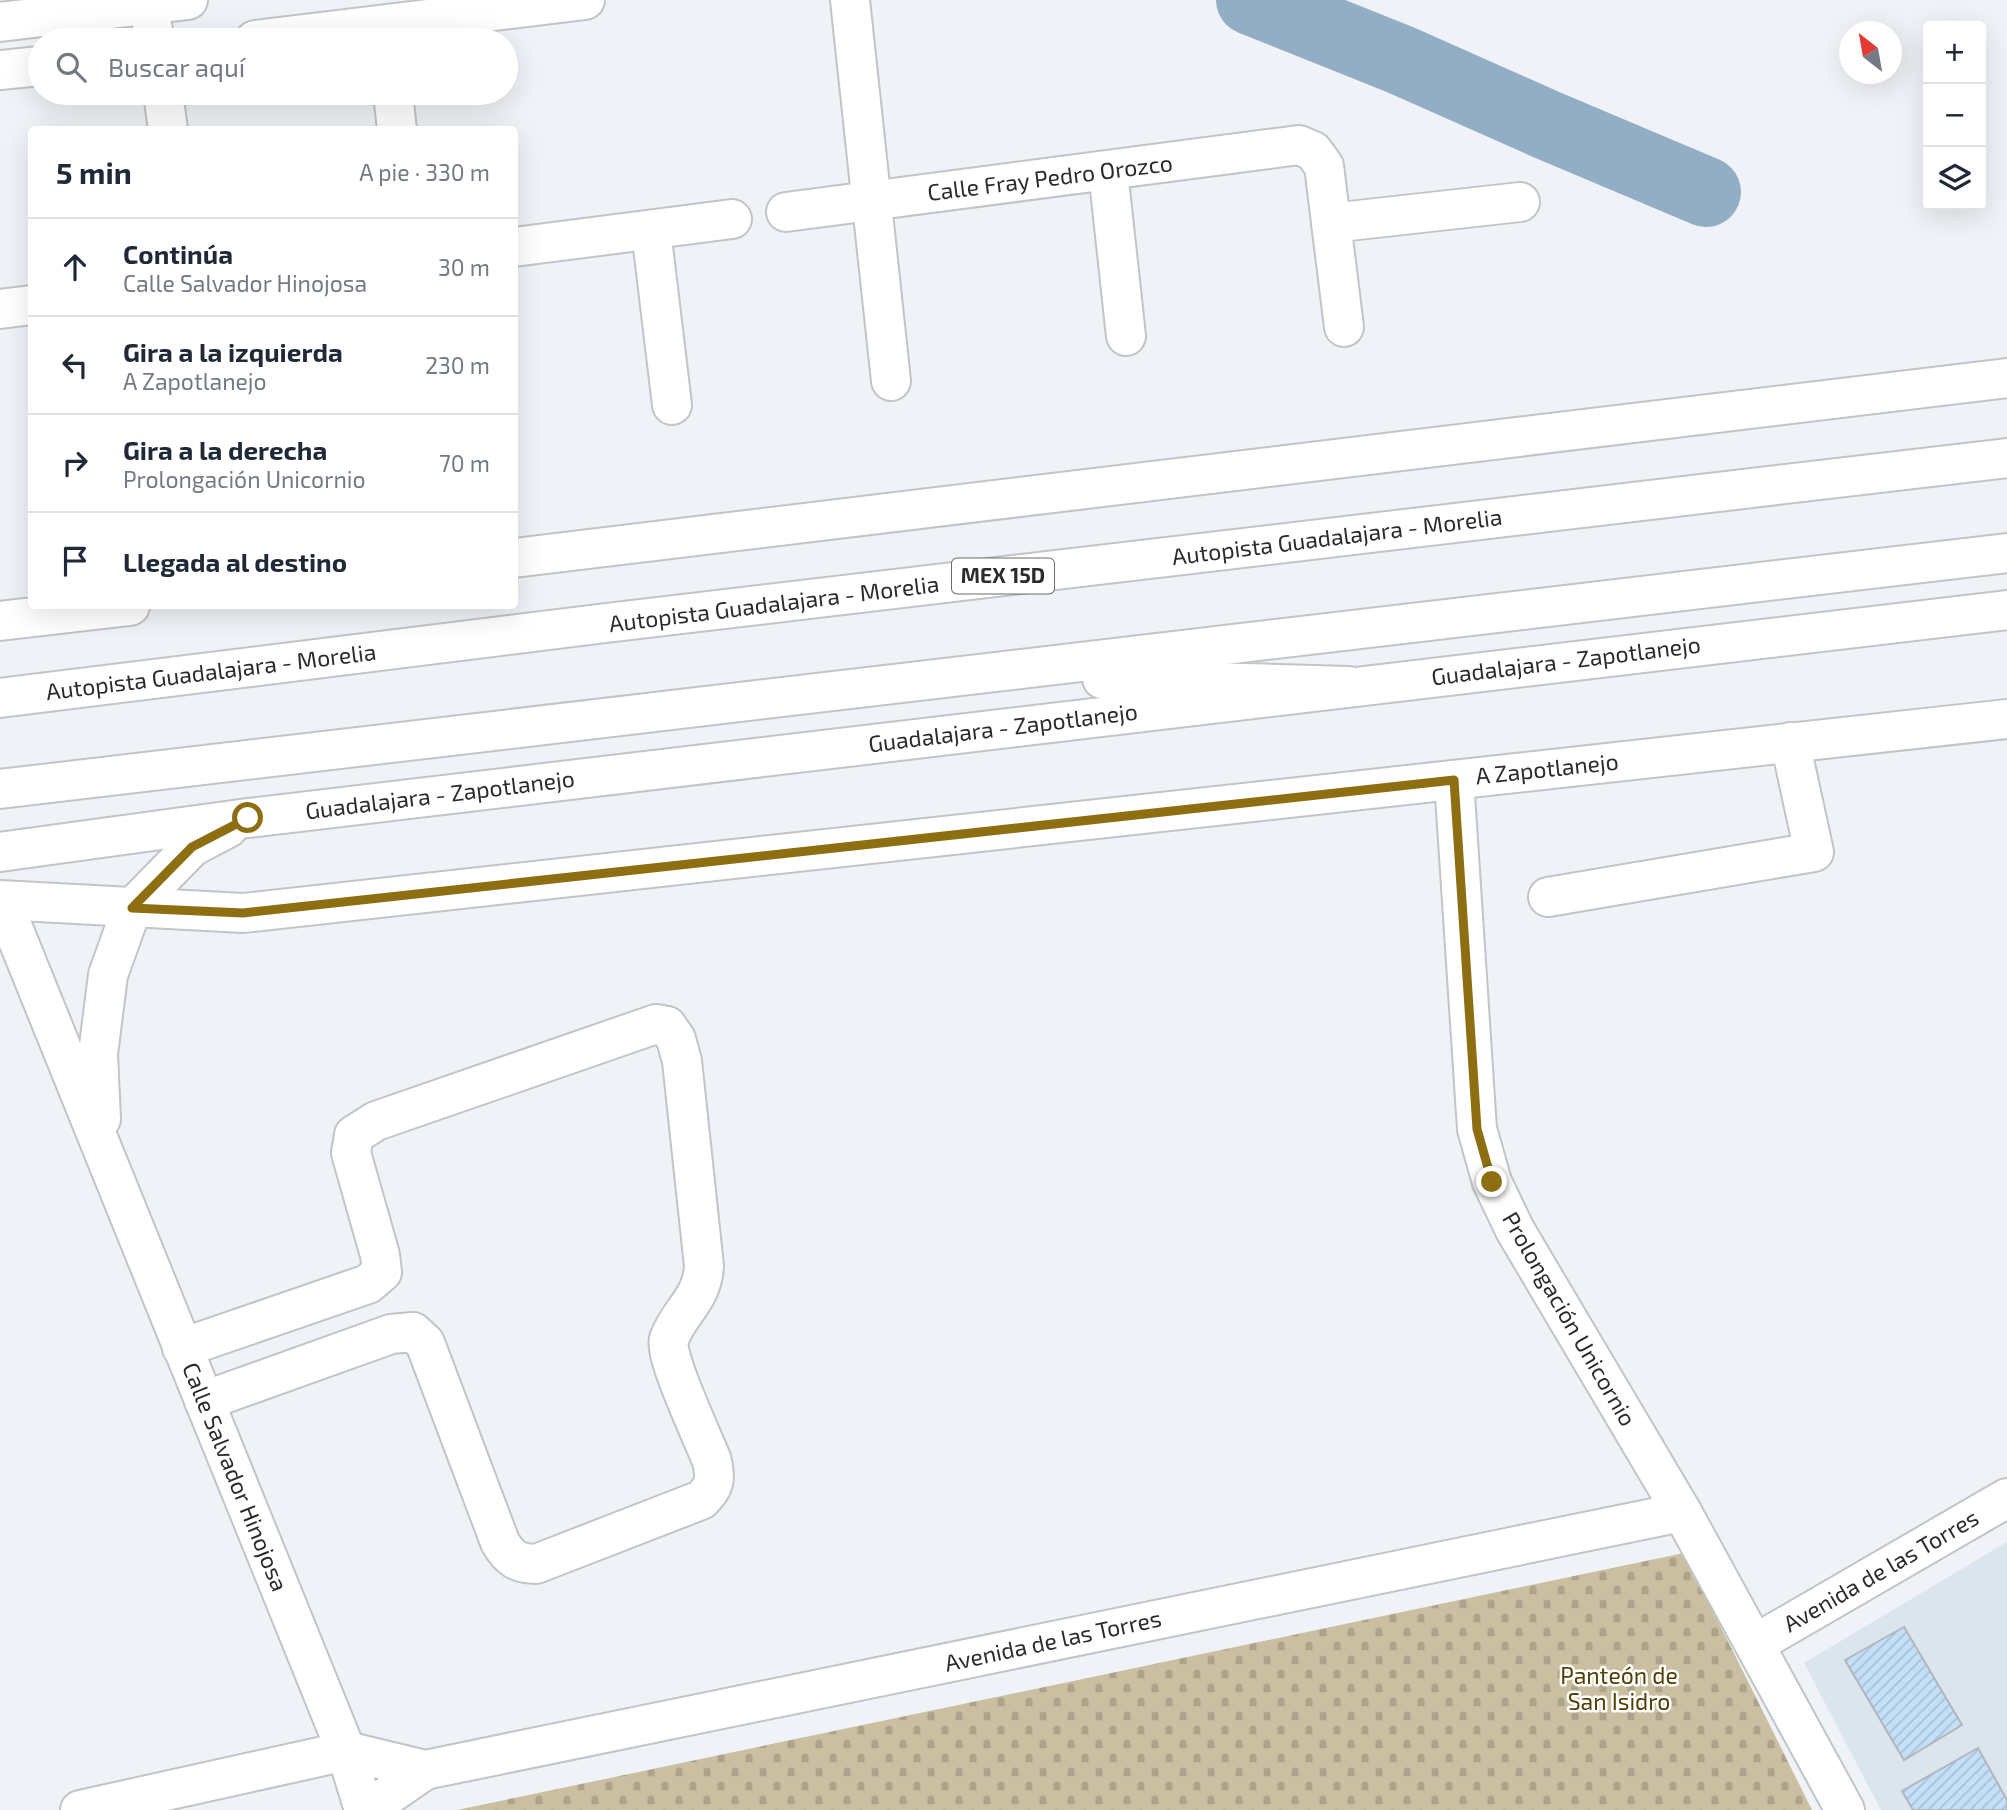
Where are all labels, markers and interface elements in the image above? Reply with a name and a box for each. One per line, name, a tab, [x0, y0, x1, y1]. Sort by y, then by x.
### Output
north arrow	[1839, 21, 1902, 84]
map controls	[1923, 21, 1986, 210]
button: +	[1923, 21, 1986, 84]
search box	[28, 28, 518, 105]
icon: search	[52, 48, 90, 86]
text: Buscar aquí	[108, 51, 245, 82]
button: −	[1923, 84, 1986, 147]
button: layers	[1923, 147, 1986, 210]
street label: Calle Fray Pedro Orozco	[926, 148, 1174, 206]
text: 5 min	[56, 154, 132, 190]
text: A pie · 330 m	[359, 158, 490, 186]
text: Continúa	[123, 238, 233, 269]
icon: ahead	[56, 248, 94, 286]
text: 30 m	[438, 253, 490, 281]
text: Calle Salvador Hinojosa	[123, 269, 367, 297]
text: Gira a la izquierda	[123, 336, 343, 367]
icon: left	[56, 346, 94, 384]
text: 230 m	[425, 351, 490, 379]
text: A Zapotlanejo	[123, 367, 267, 395]
text: Gira a la derecha	[123, 434, 327, 465]
icon: right	[56, 444, 94, 482]
text: 70 m	[439, 449, 490, 477]
text: Prolongación Unicornio	[123, 465, 366, 493]
street label: Autopista Guadalajara - Morelia	[1170, 502, 1504, 570]
icon: arrive	[56, 542, 94, 580]
text: Llegada al destino	[123, 546, 347, 577]
road number: MEX 15D	[952, 558, 1054, 594]
street label: Autopista Guadalajara - Morelia	[607, 569, 941, 637]
street label: Guadalajara - Zapotlanejo	[1430, 630, 1702, 690]
street label: Autopista Guadalajara - Morelia	[44, 637, 378, 705]
street label: Guadalajara - Zapotlanejo	[867, 697, 1139, 757]
street label: A Zapotlanejo	[1474, 747, 1620, 789]
street label: Guadalajara - Zapotlanejo	[304, 764, 576, 824]
route start	[232, 802, 263, 833]
route end	[1476, 1166, 1507, 1197]
street label: Prolongación Unicornio	[1497, 1206, 1643, 1431]
street label: Calle Salvador Hinojosa	[177, 1358, 295, 1595]
street label: Avenida de las Torres	[1778, 1503, 1983, 1637]
street label: Avenida de las Torres	[942, 1603, 1164, 1677]
park label: Panteón de San Isidro	[1560, 1661, 1678, 1715]

